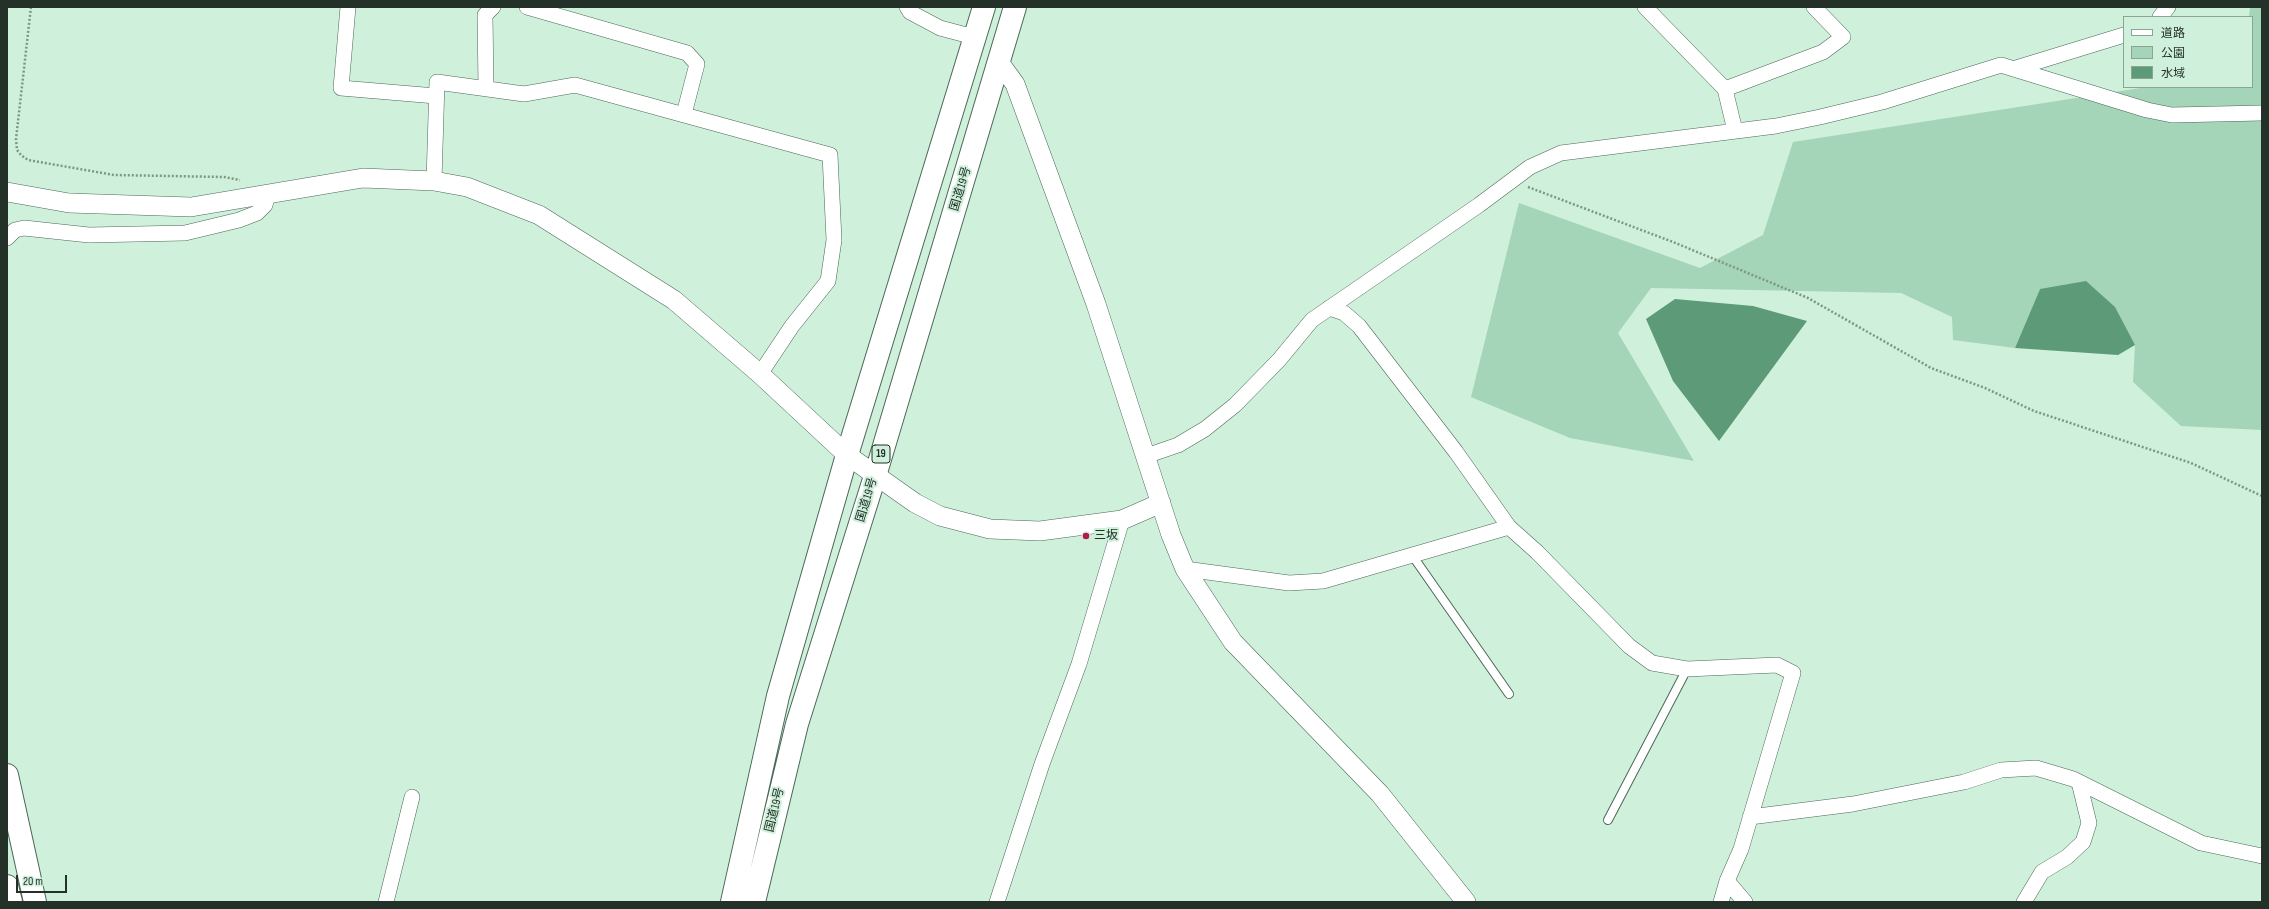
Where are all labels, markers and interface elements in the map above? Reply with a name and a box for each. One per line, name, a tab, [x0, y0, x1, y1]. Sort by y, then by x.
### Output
legend	[2123, 16, 2253, 88]
text: 道路	[2161, 26, 2185, 41]
text: 公園	[2161, 46, 2185, 61]
text: 水域	[2161, 66, 2185, 81]
street label: 国道19号	[947, 165, 975, 213]
road number: 19	[872, 445, 890, 463]
street label: 国道19号	[853, 476, 881, 524]
place label: 三坂	[1094, 529, 1118, 543]
marker: 三坂	[1081, 531, 1091, 541]
street label: 国道19号	[763, 786, 787, 834]
scale bar	[18, 867, 69, 893]
text: 20 m	[23, 874, 43, 889]

